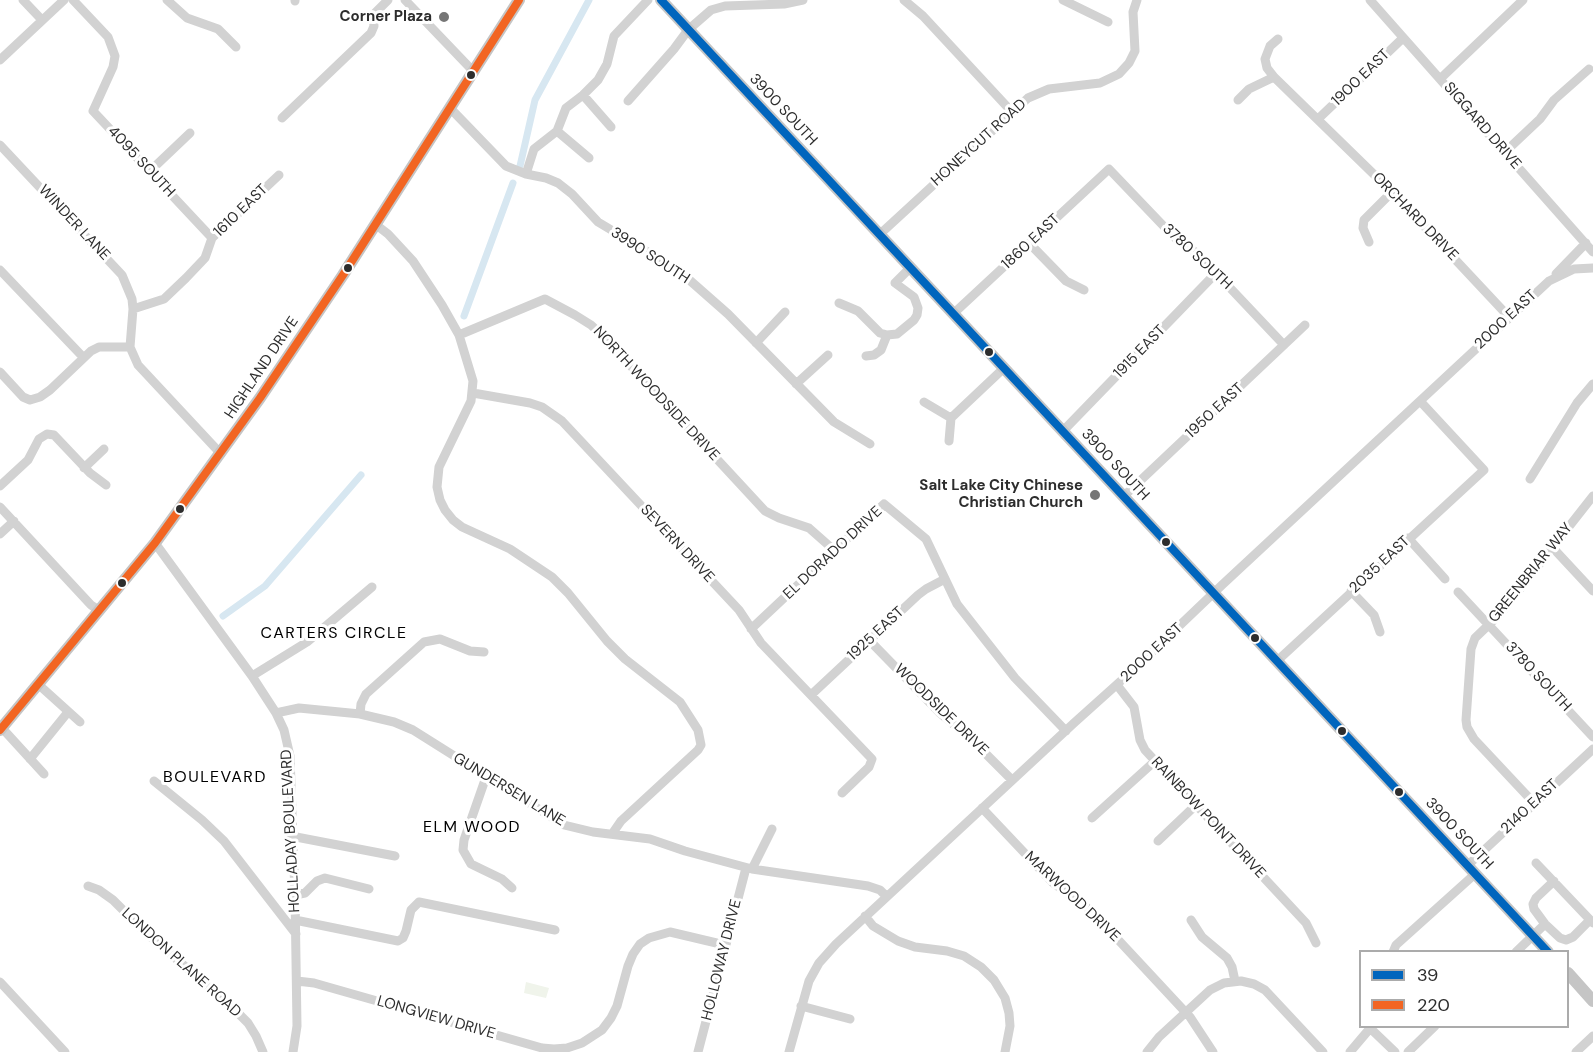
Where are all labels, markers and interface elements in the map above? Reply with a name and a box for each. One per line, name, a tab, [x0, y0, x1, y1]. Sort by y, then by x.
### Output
place label: Corner Plaza	[340, 8, 432, 26]
marker: Corner Plaza	[437, 10, 451, 24]
street label: 1900 EAST	[1328, 46, 1394, 110]
unlabelled marker	[465, 69, 477, 81]
street label: 3900 SOUTH	[745, 71, 821, 149]
street label: SIGGARD DRIVE	[1439, 79, 1525, 173]
street label: HONEYCUT ROAD	[928, 96, 1030, 190]
street label: 4095 SOUTH	[103, 123, 179, 201]
street label: ORCHARD DRIVE	[1368, 169, 1462, 265]
street label: WINDER LANE	[34, 181, 114, 265]
street label: 1610 EAST	[210, 181, 272, 241]
street label: 1860 EAST	[998, 211, 1064, 273]
street label: 3780 SOUTH	[1158, 220, 1236, 294]
street label: 3990 SOUTH	[607, 224, 693, 288]
unlabelled marker	[342, 262, 354, 274]
street label: 2000 EAST	[1471, 287, 1541, 353]
street label: HIGHLAND DRIVE	[221, 314, 303, 422]
street label: 1915 EAST	[1110, 322, 1170, 382]
street label: NORTH WOODSIDE DRIVE	[589, 323, 723, 465]
unlabelled marker	[983, 346, 995, 358]
street label: 1950 EAST	[1182, 380, 1248, 442]
street label: 3900 SOUTH	[1077, 426, 1153, 504]
place label: Salt Lake City Chinese Christian Church	[919, 477, 1083, 512]
marker: Salt Lake City Chinese Christian Church	[1088, 488, 1102, 502]
street label: SEVERN DRIVE	[636, 501, 718, 587]
unlabelled marker	[174, 503, 186, 515]
street label: EL DORADO DRIVE	[780, 503, 886, 603]
street label: GREENBRIAR WAY	[1485, 520, 1577, 626]
street label: 2035 EAST	[1346, 532, 1414, 598]
unlabelled marker	[1160, 536, 1172, 548]
unlabelled marker	[116, 577, 128, 589]
street label: 1925 EAST	[844, 603, 908, 665]
street label: 2000 EAST	[1117, 620, 1187, 686]
district label: CARTERS CIRCLE	[260, 624, 408, 644]
unlabelled marker	[1249, 632, 1261, 644]
street label: 3780 SOUTH	[1501, 638, 1575, 716]
street label: WOODSIDE DRIVE	[890, 660, 992, 760]
unlabelled marker	[1336, 725, 1348, 737]
street label: HOLLADAY BOULEVARD	[278, 749, 304, 913]
street label: GUNDERSEN LANE	[450, 749, 568, 831]
street label: RAINBOW POINT DRIVE	[1147, 754, 1269, 882]
district label: BOULEVARD	[163, 768, 267, 788]
street label: 2140 EAST	[1498, 776, 1562, 838]
unlabelled marker	[1393, 786, 1405, 798]
street label: 3900 SOUTH	[1421, 795, 1497, 873]
district label: ELM WOOD	[423, 818, 521, 838]
street label: MARWOOD DRIVE	[1020, 848, 1124, 946]
street label: HOLLOWAY DRIVE	[698, 898, 746, 1022]
street label: LONDON PLANE ROAD	[118, 905, 244, 1021]
legend	[1359, 950, 1569, 1028]
text: 39	[1417, 963, 1438, 987]
street label: LONGVIEW DRIVE	[375, 993, 497, 1043]
text: 220	[1417, 993, 1450, 1017]

